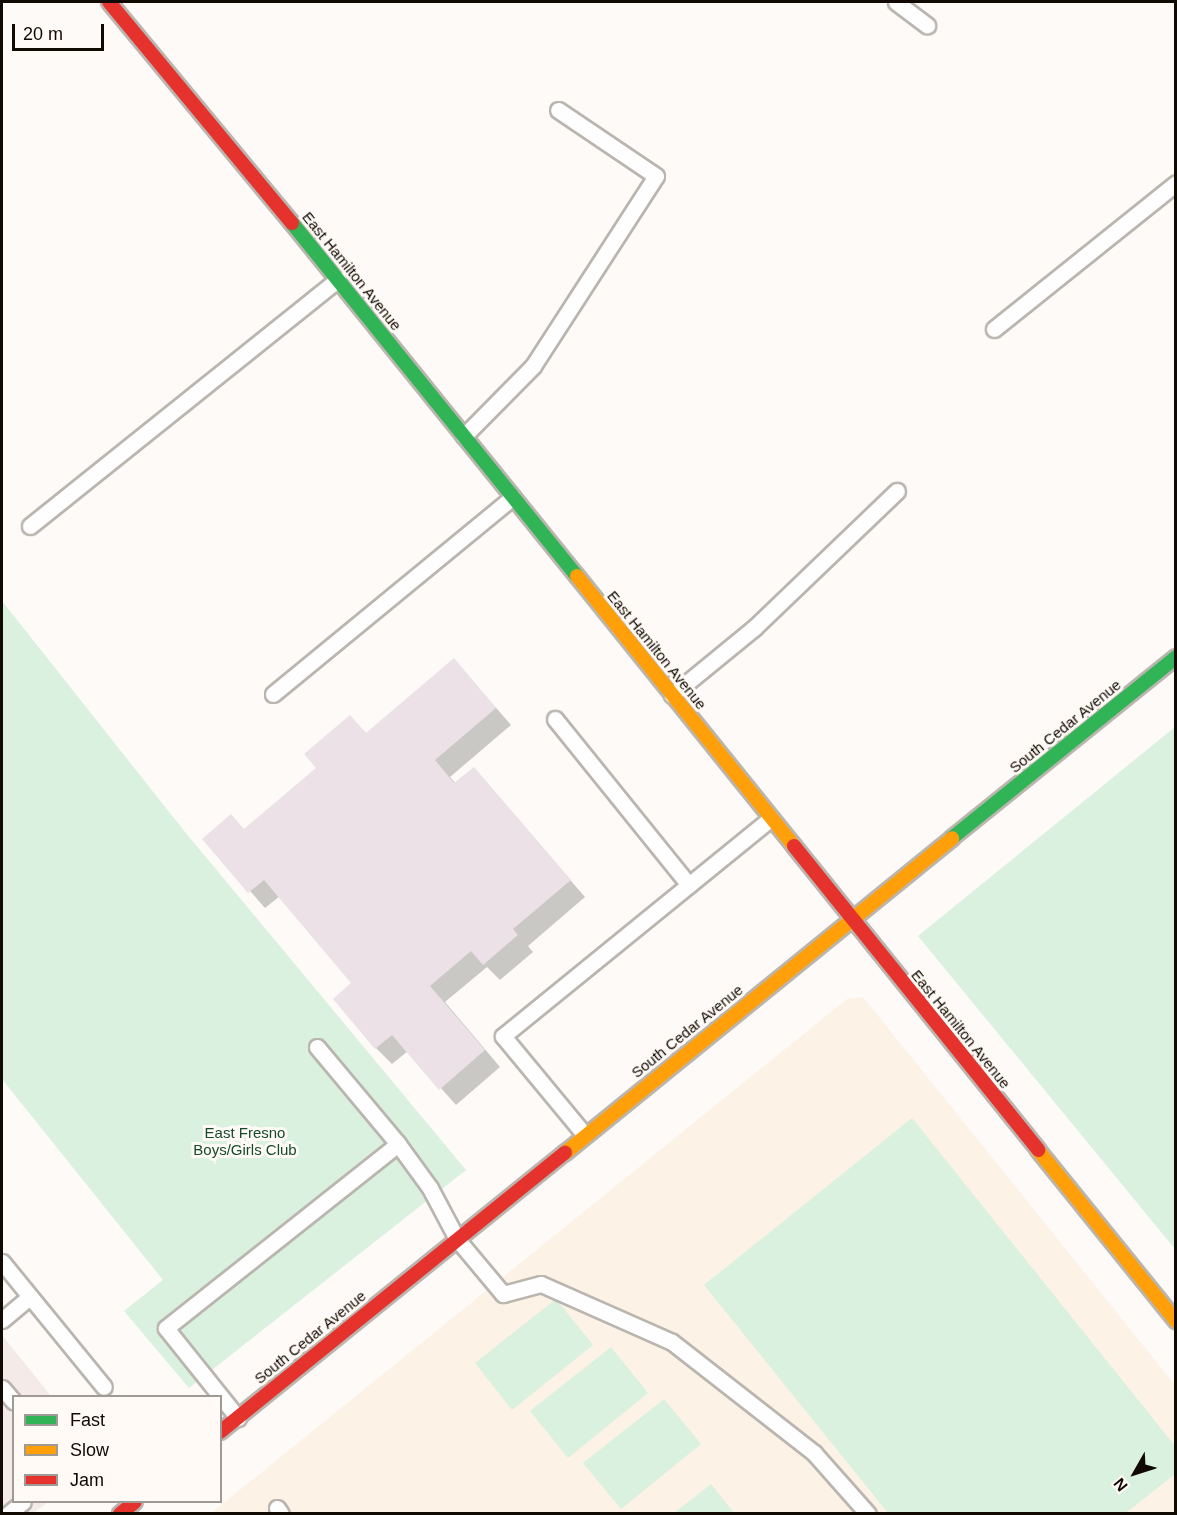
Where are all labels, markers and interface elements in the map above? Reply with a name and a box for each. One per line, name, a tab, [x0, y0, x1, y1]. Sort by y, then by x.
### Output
scale bar	[15, 12, 106, 50]
text: 20 m	[23, 24, 63, 44]
street label: East Hamilton Avenue	[298, 208, 406, 334]
street label: East Hamilton Avenue	[603, 587, 711, 713]
street label: South Cedar Avenue	[1005, 675, 1125, 777]
street label: East Hamilton Avenue	[907, 966, 1015, 1092]
street label: South Cedar Avenue	[627, 980, 747, 1082]
park label: East Fresno Boys/Girls Club	[193, 1123, 297, 1158]
street label: South Cedar Avenue	[250, 1286, 370, 1388]
legend	[12, 1395, 222, 1503]
text: Fast	[70, 1410, 105, 1430]
text: Slow	[70, 1440, 109, 1460]
north arrow	[1105, 1443, 1165, 1503]
text: Jam	[70, 1470, 104, 1490]
text: N	[1110, 1475, 1131, 1494]

